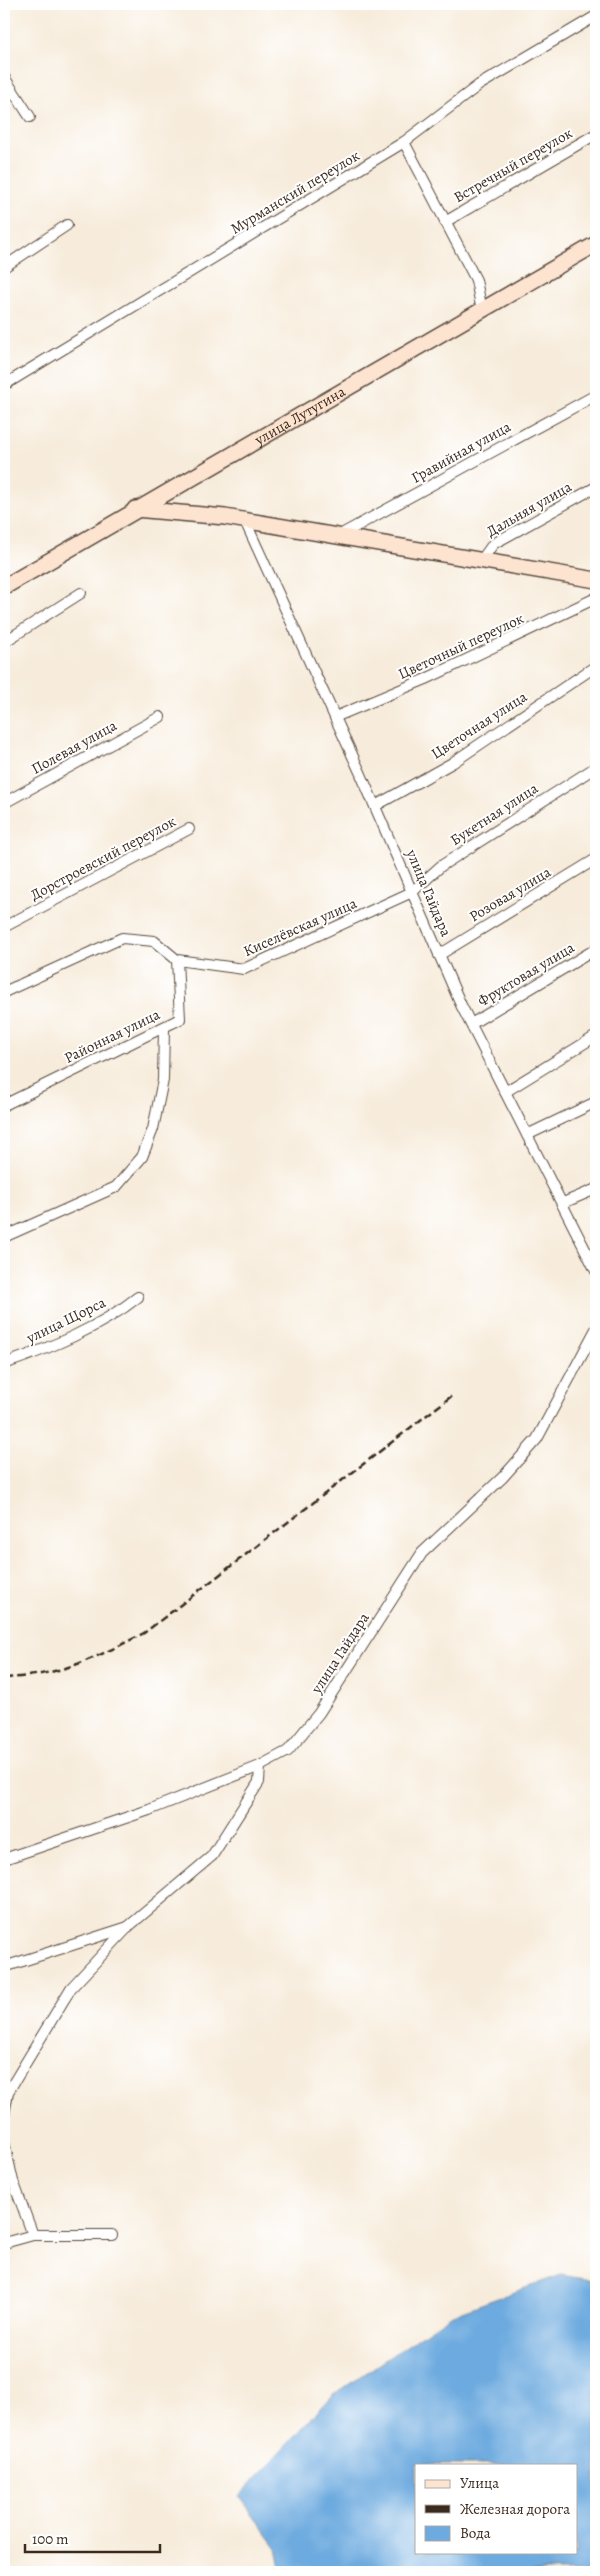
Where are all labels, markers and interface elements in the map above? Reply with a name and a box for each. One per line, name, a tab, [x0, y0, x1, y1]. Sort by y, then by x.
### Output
street label: Встречный переулок	[450, 123, 576, 207]
street label: Мурманский переулок	[227, 145, 363, 239]
street label: улица Лутугина	[250, 381, 349, 450]
street label: Гравийная улица	[408, 416, 514, 488]
street label: Дальняя улица	[483, 477, 575, 541]
street label: Цветочный переулок	[395, 608, 527, 684]
street label: Цветочная улица	[427, 687, 531, 763]
street label: Полевая улица	[28, 715, 120, 779]
street label: Букетная улица	[446, 778, 542, 850]
street label: Дорстроевский переулок	[27, 811, 179, 905]
street label: улица Гайдара	[401, 846, 456, 940]
street label: Розовая улица	[466, 862, 555, 926]
street label: Киселёвская улица	[240, 893, 360, 961]
street label: Фруктовая улица	[474, 937, 578, 1011]
street label: Районная улица	[61, 1004, 163, 1068]
street label: улица Щорса	[22, 1292, 109, 1348]
street label: улица Гайдара	[306, 1609, 374, 1698]
legend	[415, 2464, 578, 2554]
text: Улица	[460, 2473, 499, 2493]
text: Железная дорога	[460, 2499, 570, 2519]
scale bar	[25, 2521, 160, 2553]
text: Вода	[460, 2523, 491, 2543]
text: 100 m	[32, 2529, 69, 2549]

